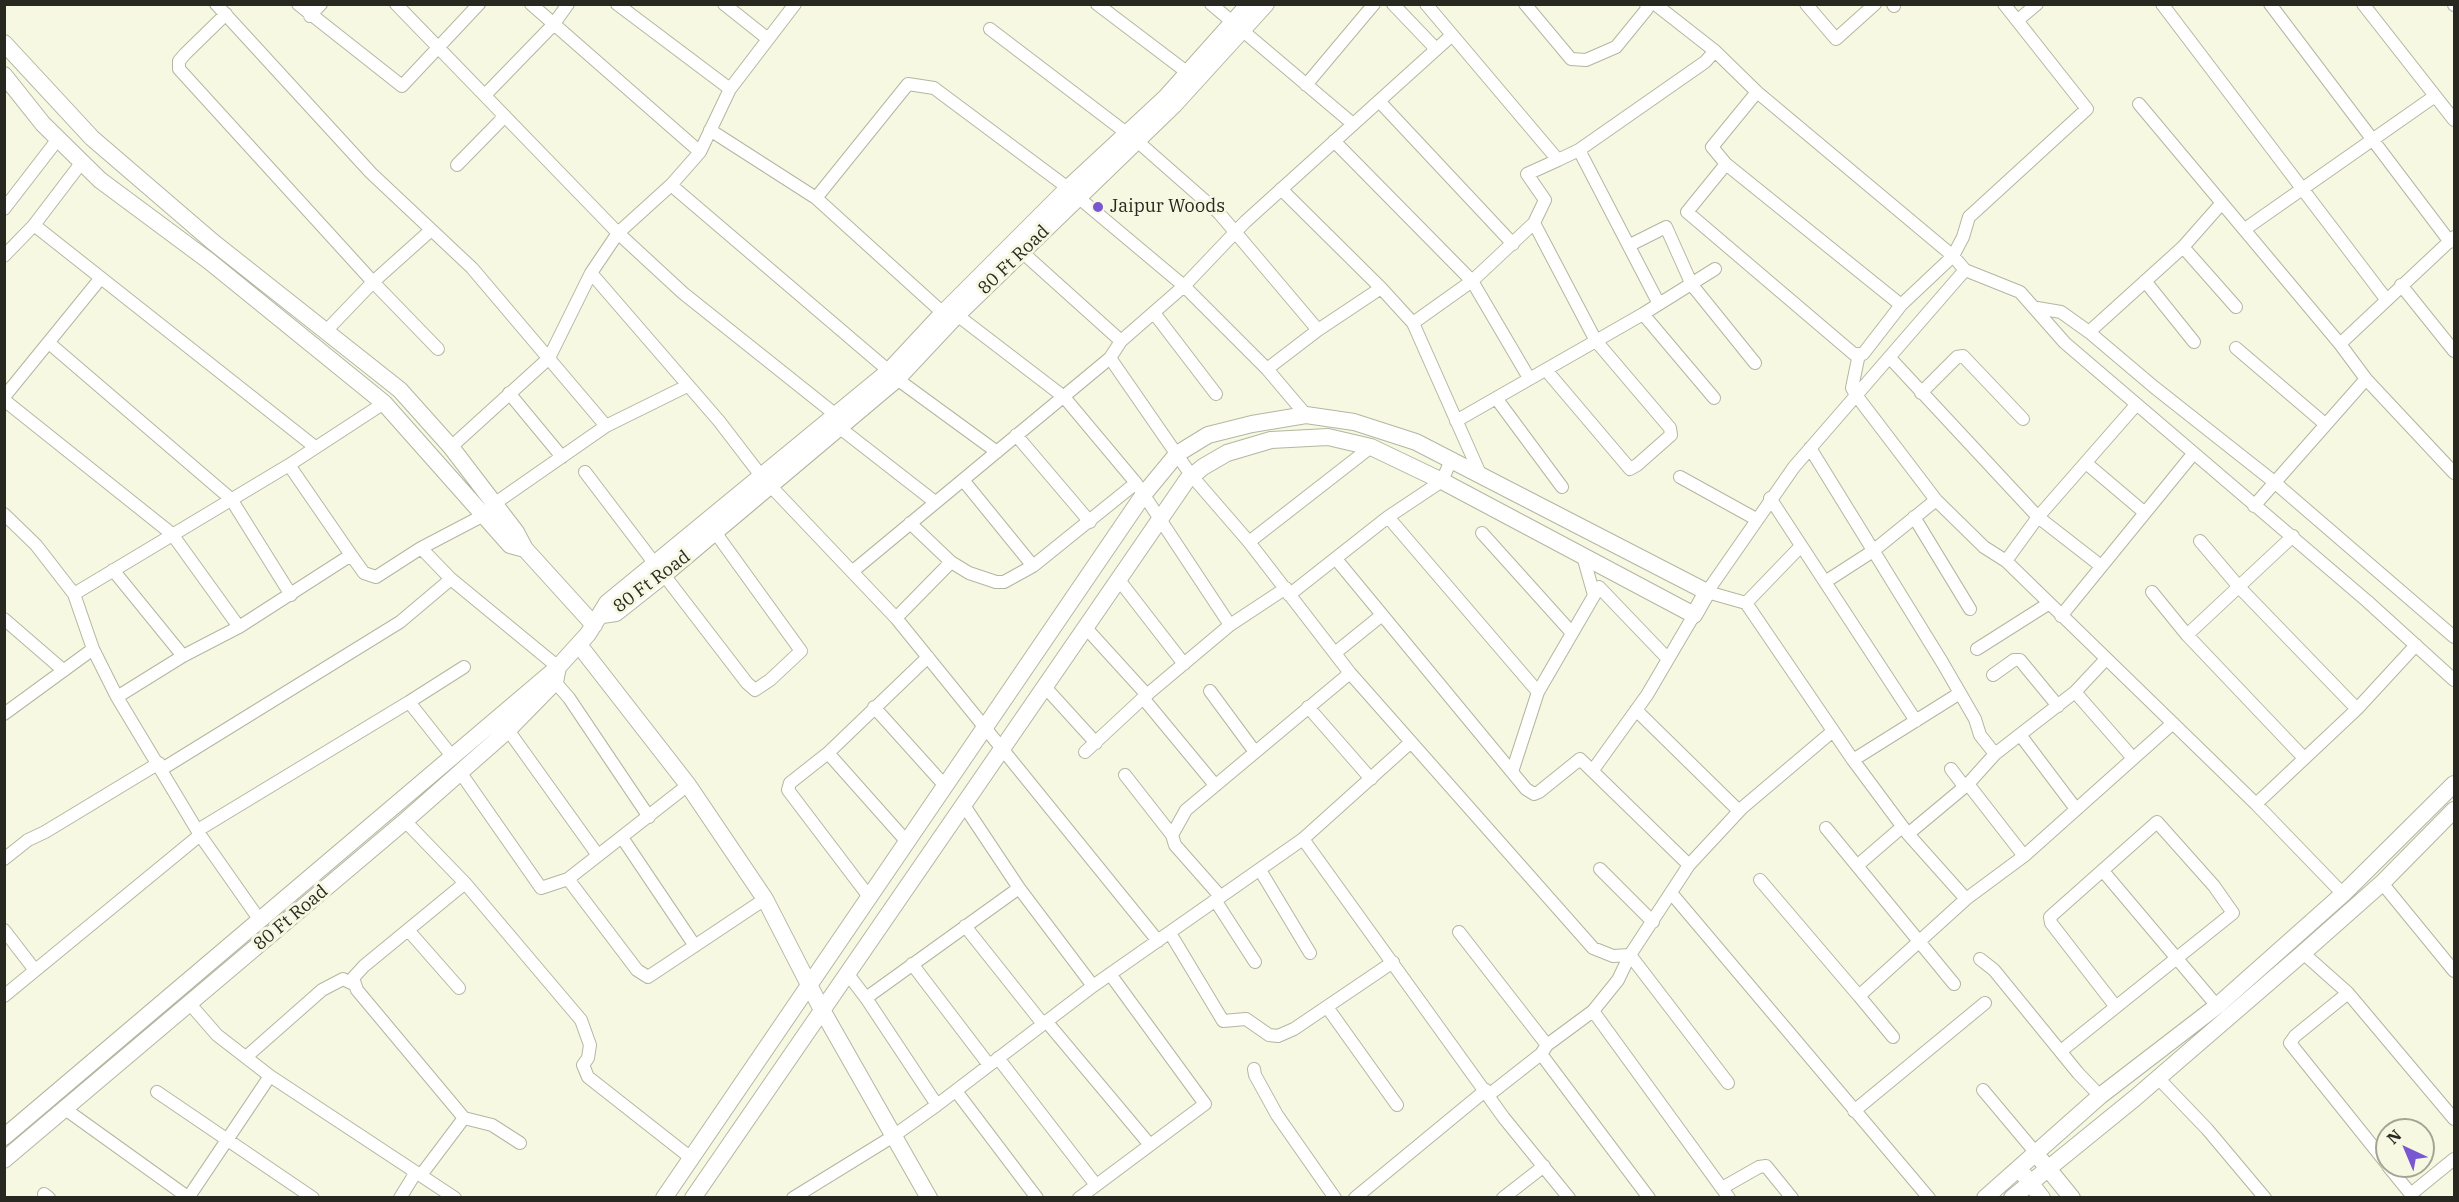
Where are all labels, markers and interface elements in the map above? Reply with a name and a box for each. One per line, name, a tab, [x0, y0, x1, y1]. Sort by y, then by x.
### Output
place label: Jaipur Woods	[1110, 196, 1225, 218]
marker: Jaipur Woods	[1091, 200, 1105, 214]
street label: 80 Ft Road	[974, 221, 1054, 299]
street label: 80 Ft Road	[609, 546, 695, 618]
street label: 80 Ft Road	[249, 881, 333, 955]
north arrow	[2375, 1118, 2435, 1178]
text: N	[2382, 1125, 2405, 1148]

